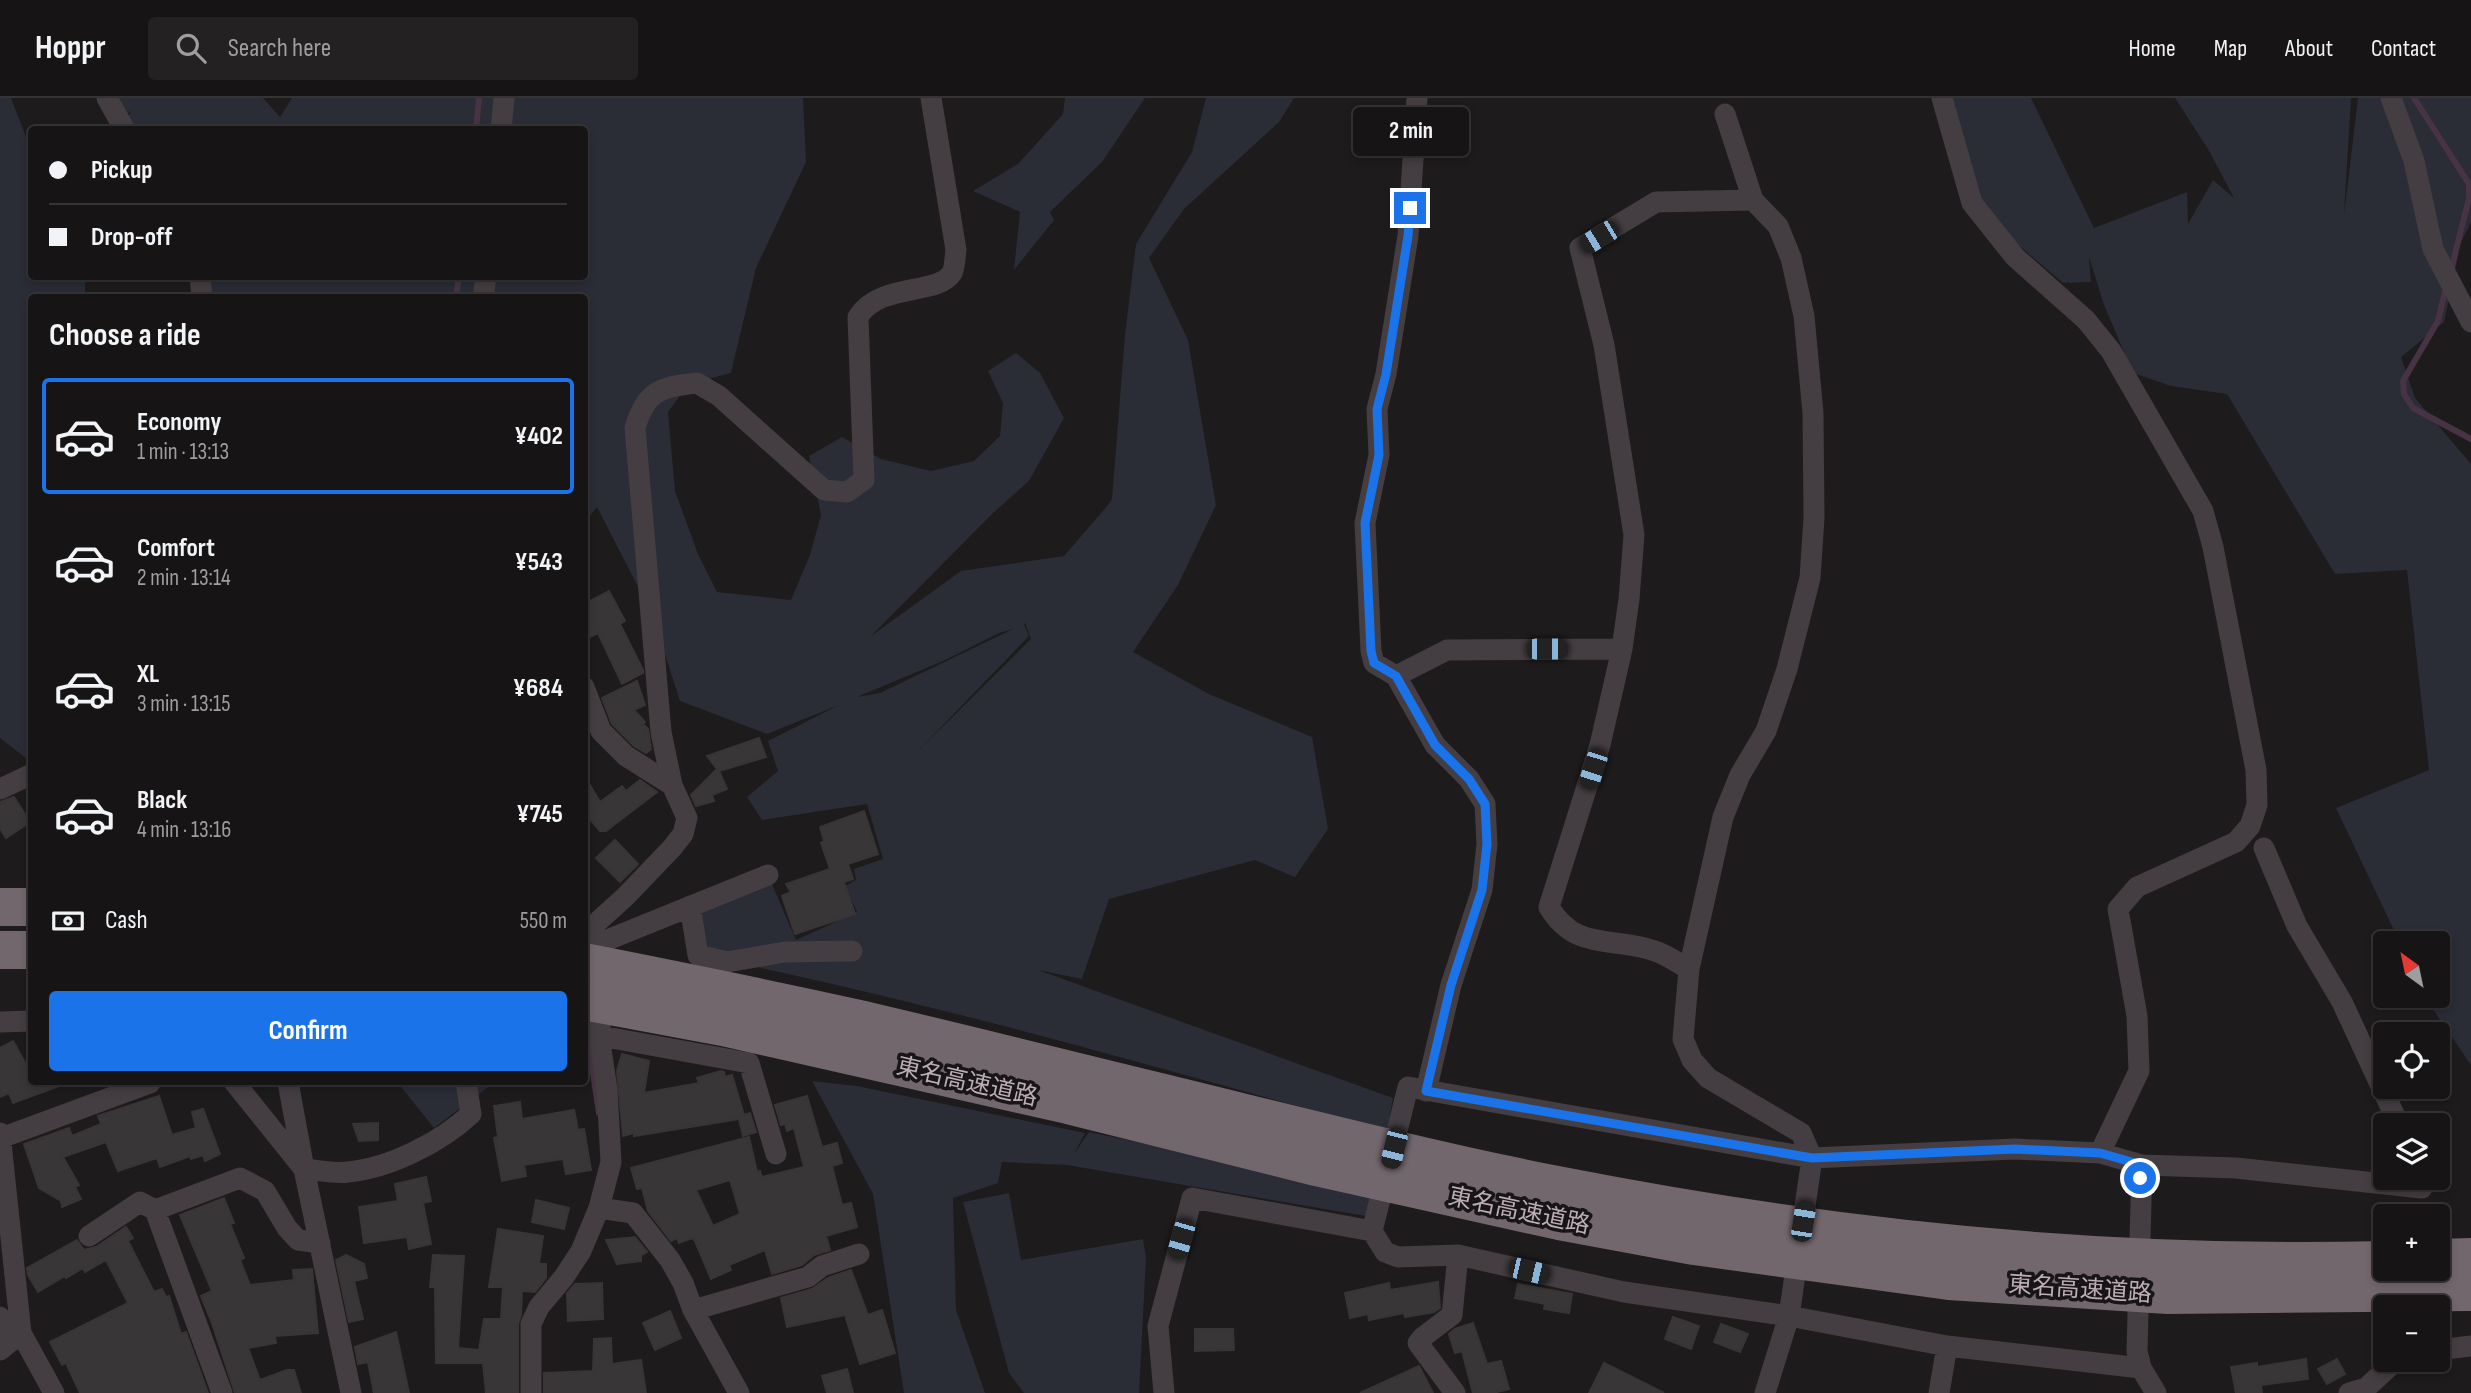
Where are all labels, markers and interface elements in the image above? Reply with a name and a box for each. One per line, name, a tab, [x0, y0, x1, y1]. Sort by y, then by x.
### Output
search box	[148, 17, 638, 80]
text: Hoppr	[35, 28, 106, 68]
icon: search	[172, 29, 210, 67]
text: Search here	[228, 33, 331, 64]
text: Home	[2128, 34, 2176, 63]
text: Map	[2214, 34, 2247, 63]
text: About	[2285, 34, 2333, 63]
text: Contact	[2371, 34, 2436, 63]
callout: 2 min	[1352, 106, 1468, 155]
text: 2 min	[1389, 117, 1433, 145]
text: Pickup	[91, 155, 153, 186]
route end	[1394, 192, 1426, 224]
car	[1576, 217, 1623, 257]
text: Drop-off	[91, 222, 172, 253]
text: Choose a ride	[49, 316, 201, 355]
icon: car	[53, 405, 116, 468]
text: Economy	[137, 407, 221, 438]
text: ¥402	[514, 421, 563, 452]
text: 1 min · 13:13	[137, 438, 229, 466]
icon: car	[53, 531, 116, 594]
text: Comfort	[137, 533, 215, 564]
text: ¥543	[514, 547, 563, 578]
text: 2 min · 13:14	[137, 564, 231, 592]
car	[1527, 639, 1569, 660]
icon: car	[53, 657, 116, 720]
text: XL	[137, 659, 159, 690]
text: ¥684	[513, 673, 563, 704]
text: 3 min · 13:15	[137, 690, 230, 718]
car	[1577, 746, 1610, 792]
icon: car	[53, 783, 116, 846]
text: Black	[137, 785, 187, 816]
text: ¥745	[516, 799, 563, 830]
text: 4 min · 13:16	[137, 816, 231, 844]
icon: cash	[49, 902, 87, 940]
text: Cash	[105, 905, 148, 936]
text: 550 m	[520, 907, 567, 935]
north arrow	[2373, 931, 2450, 1008]
map controls	[2373, 931, 2450, 1372]
button: Confirm	[49, 991, 567, 1071]
button: locate	[2373, 1022, 2450, 1099]
street label: 東名高速道路	[894, 1052, 1040, 1112]
button: layers	[2373, 1113, 2450, 1190]
car	[1379, 1125, 1410, 1171]
route start	[2124, 1162, 2156, 1194]
street label: 東名高速道路	[1446, 1182, 1592, 1240]
car	[1790, 1199, 1817, 1243]
button: +	[2373, 1204, 2450, 1281]
car	[1166, 1216, 1197, 1262]
car	[1507, 1256, 1552, 1286]
street label: 東名高速道路	[2007, 1270, 2153, 1308]
button: −	[2373, 1295, 2450, 1372]

